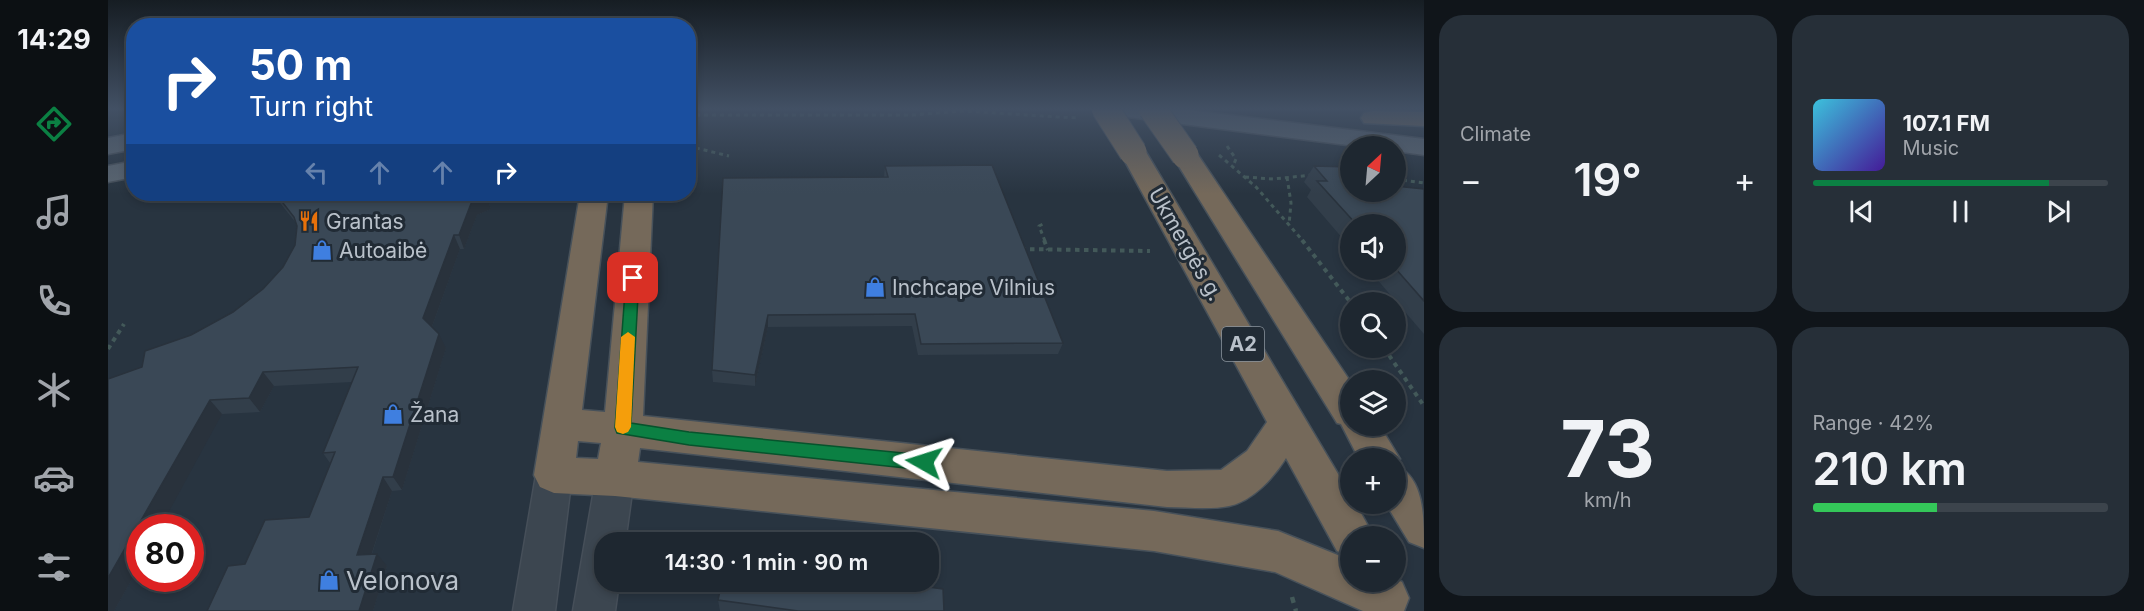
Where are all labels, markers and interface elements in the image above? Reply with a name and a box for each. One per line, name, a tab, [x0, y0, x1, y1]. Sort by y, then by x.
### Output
text: 14:29	[17, 23, 91, 56]
text: 50 m	[249, 39, 352, 90]
icon: right	[150, 42, 228, 120]
text: Turn right	[249, 90, 373, 123]
icon: directions	[33, 103, 75, 145]
text: 107.1 FM	[1903, 110, 1990, 136]
text: Climate	[1460, 122, 1531, 146]
north arrow	[1340, 136, 1406, 202]
map controls	[1340, 136, 1406, 592]
text: Music	[1903, 136, 1959, 160]
text: 19°	[1574, 152, 1642, 207]
icon: left	[300, 156, 333, 189]
icon: ahead	[363, 156, 396, 189]
icon: ahead	[426, 156, 459, 189]
icon: right	[489, 156, 522, 189]
text: −	[1460, 160, 1482, 200]
text: +	[1734, 160, 1756, 200]
street label: Ukmergės g.	[1144, 183, 1228, 305]
icon: music	[33, 191, 75, 233]
icon: previous	[1845, 195, 1878, 228]
icon: pause	[1944, 195, 1977, 228]
icon: next	[2042, 195, 2075, 228]
restaurant icon: Grantas	[297, 209, 321, 233]
place label: Grantas	[326, 209, 404, 234]
button: sound	[1340, 214, 1406, 280]
shop icon: Autoaibė	[310, 238, 334, 262]
place label: Autoaibė	[339, 238, 427, 263]
pin	[607, 252, 658, 303]
icon: arrive	[616, 261, 649, 294]
shop icon: Inchcape Vilnius	[863, 275, 887, 299]
place label: Inchcape Vilnius	[892, 275, 1055, 300]
icon: phone	[33, 280, 75, 322]
button: search	[1340, 292, 1406, 358]
road number: A2	[1222, 327, 1264, 361]
icon: climate	[33, 369, 75, 411]
button: layers	[1340, 370, 1406, 436]
place label: Žana	[410, 401, 459, 427]
text: 73	[1561, 401, 1655, 496]
shop icon: Žana	[381, 402, 405, 426]
text: Range · 42%	[1813, 411, 1934, 435]
position arrow	[892, 430, 956, 494]
text: 210 km	[1813, 441, 1967, 496]
button: +	[1340, 448, 1406, 514]
icon: car	[33, 457, 75, 499]
text: km/h	[1584, 488, 1632, 512]
speed limit sign: 80	[126, 514, 204, 592]
button: −	[1340, 526, 1406, 592]
icon: filters	[33, 546, 75, 588]
text: 14:30 · 1 min · 90 m	[665, 549, 868, 575]
place label: Velonova	[346, 565, 459, 596]
shop icon: Velonova	[317, 568, 341, 592]

